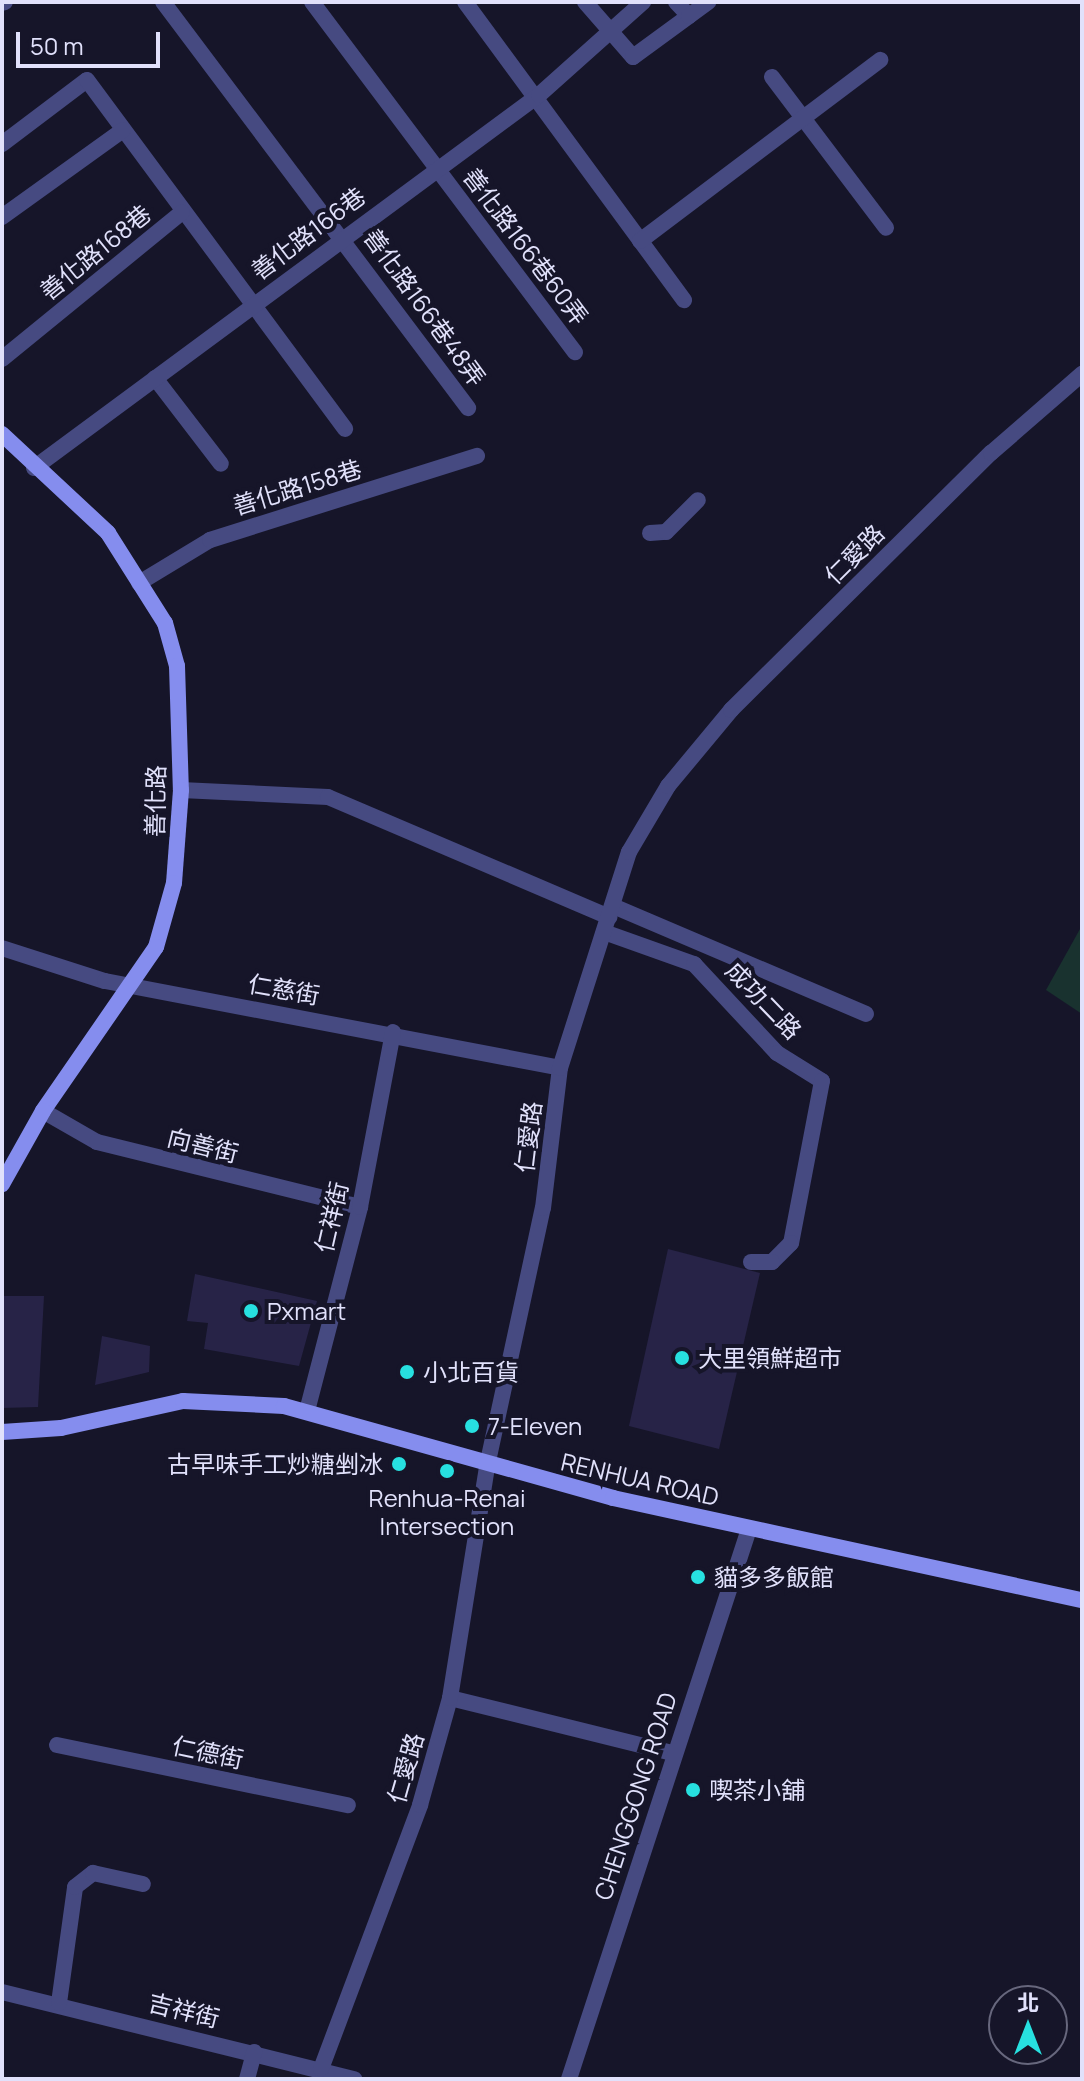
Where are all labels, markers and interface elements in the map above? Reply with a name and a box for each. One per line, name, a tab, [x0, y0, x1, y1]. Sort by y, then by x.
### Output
scale bar	[20, 16, 164, 66]
text: 50 m	[30, 29, 84, 62]
street label: 善化路166巷60弄	[458, 162, 594, 330]
street label: 善化路166巷	[245, 181, 371, 285]
street label: 善化路168巷	[34, 199, 156, 305]
street label: 善化路166巷48弄	[358, 223, 492, 391]
street label: 善化路158巷	[229, 454, 365, 520]
street label: 仁愛路	[818, 518, 890, 590]
street label: 善化路	[140, 765, 170, 837]
street label: 成功二路	[720, 955, 808, 1045]
street label: 仁慈街	[246, 969, 322, 1009]
street label: 仁愛路	[509, 1100, 547, 1174]
street label: 向善街	[165, 1122, 241, 1168]
street label: 仁祥街	[309, 1179, 353, 1255]
place label: Pxmart	[267, 1297, 346, 1325]
marker: Pxmart	[242, 1302, 260, 1320]
place label: 大里領鮮超市	[698, 1344, 842, 1372]
marker: 大里領鮮超市	[673, 1349, 691, 1367]
place label: 小北百貨	[423, 1358, 519, 1386]
marker: 小北百貨	[398, 1363, 416, 1381]
place label: 7-Eleven	[488, 1412, 582, 1440]
marker: 7-Eleven	[463, 1417, 481, 1435]
street label: RENHUA ROAD	[558, 1447, 722, 1511]
place label: 古早味手工炒糖剉冰	[167, 1450, 383, 1478]
marker: 古早味手工炒糖剉冰	[390, 1455, 408, 1473]
marker: Renhua-Renai Intersection	[438, 1462, 456, 1480]
place label: Renhua-Renai Intersection	[369, 1484, 525, 1540]
place label: 貓多多飯館	[714, 1563, 834, 1591]
marker: 貓多多飯館	[689, 1568, 707, 1586]
street label: CHENGGONG ROAD	[588, 1689, 682, 1903]
street label: 仁愛路	[381, 1729, 429, 1807]
street label: 仁德街	[170, 1730, 246, 1774]
place label: 喫茶小舖	[709, 1776, 805, 1804]
marker: 喫茶小舖	[684, 1781, 702, 1799]
north arrow	[988, 1985, 1068, 2065]
street label: 吉祥街	[146, 1987, 222, 2033]
text: 北	[1017, 1988, 1039, 2018]

